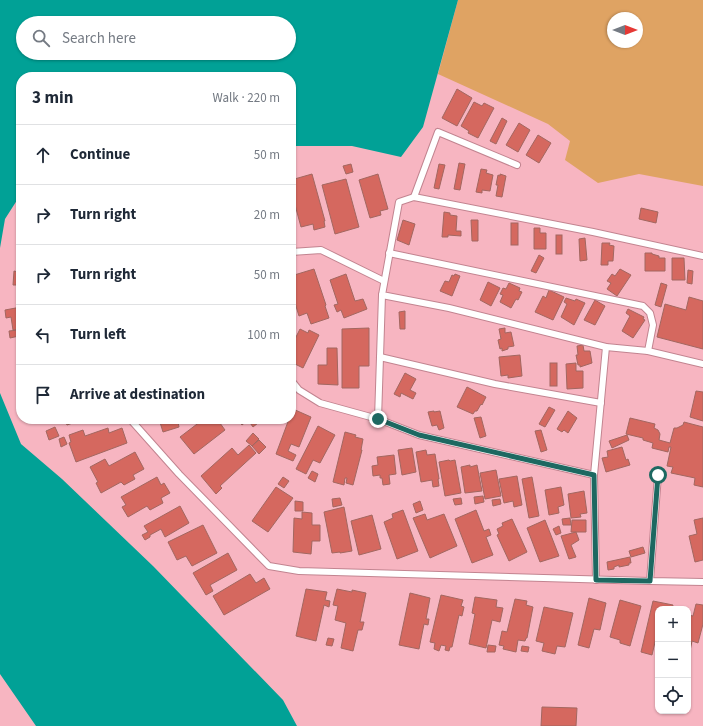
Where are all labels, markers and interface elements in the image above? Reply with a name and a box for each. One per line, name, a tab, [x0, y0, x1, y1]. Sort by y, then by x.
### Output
north arrow	[607, 12, 643, 48]
search box	[16, 16, 296, 60]
icon: search	[30, 27, 52, 49]
text: Search here	[62, 28, 136, 49]
text: 3 min	[32, 86, 73, 110]
text: Walk · 220 m	[212, 89, 280, 107]
icon: ahead	[32, 144, 54, 166]
text: Continue	[70, 144, 130, 165]
text: 50 m	[254, 146, 280, 164]
icon: right	[32, 204, 54, 226]
text: Turn right	[70, 204, 136, 225]
text: 20 m	[254, 206, 280, 224]
icon: right	[32, 264, 54, 286]
text: Turn right	[70, 264, 136, 285]
text: 50 m	[254, 266, 280, 284]
icon: left	[32, 324, 54, 346]
text: Turn left	[70, 324, 126, 345]
text: 100 m	[247, 326, 280, 344]
icon: arrive	[32, 384, 54, 406]
text: Arrive at destination	[70, 384, 205, 405]
route end	[369, 410, 387, 428]
route start	[649, 466, 667, 484]
map controls	[655, 606, 691, 714]
button: +	[655, 606, 691, 642]
button: −	[655, 642, 691, 678]
button: locate	[655, 678, 691, 714]

